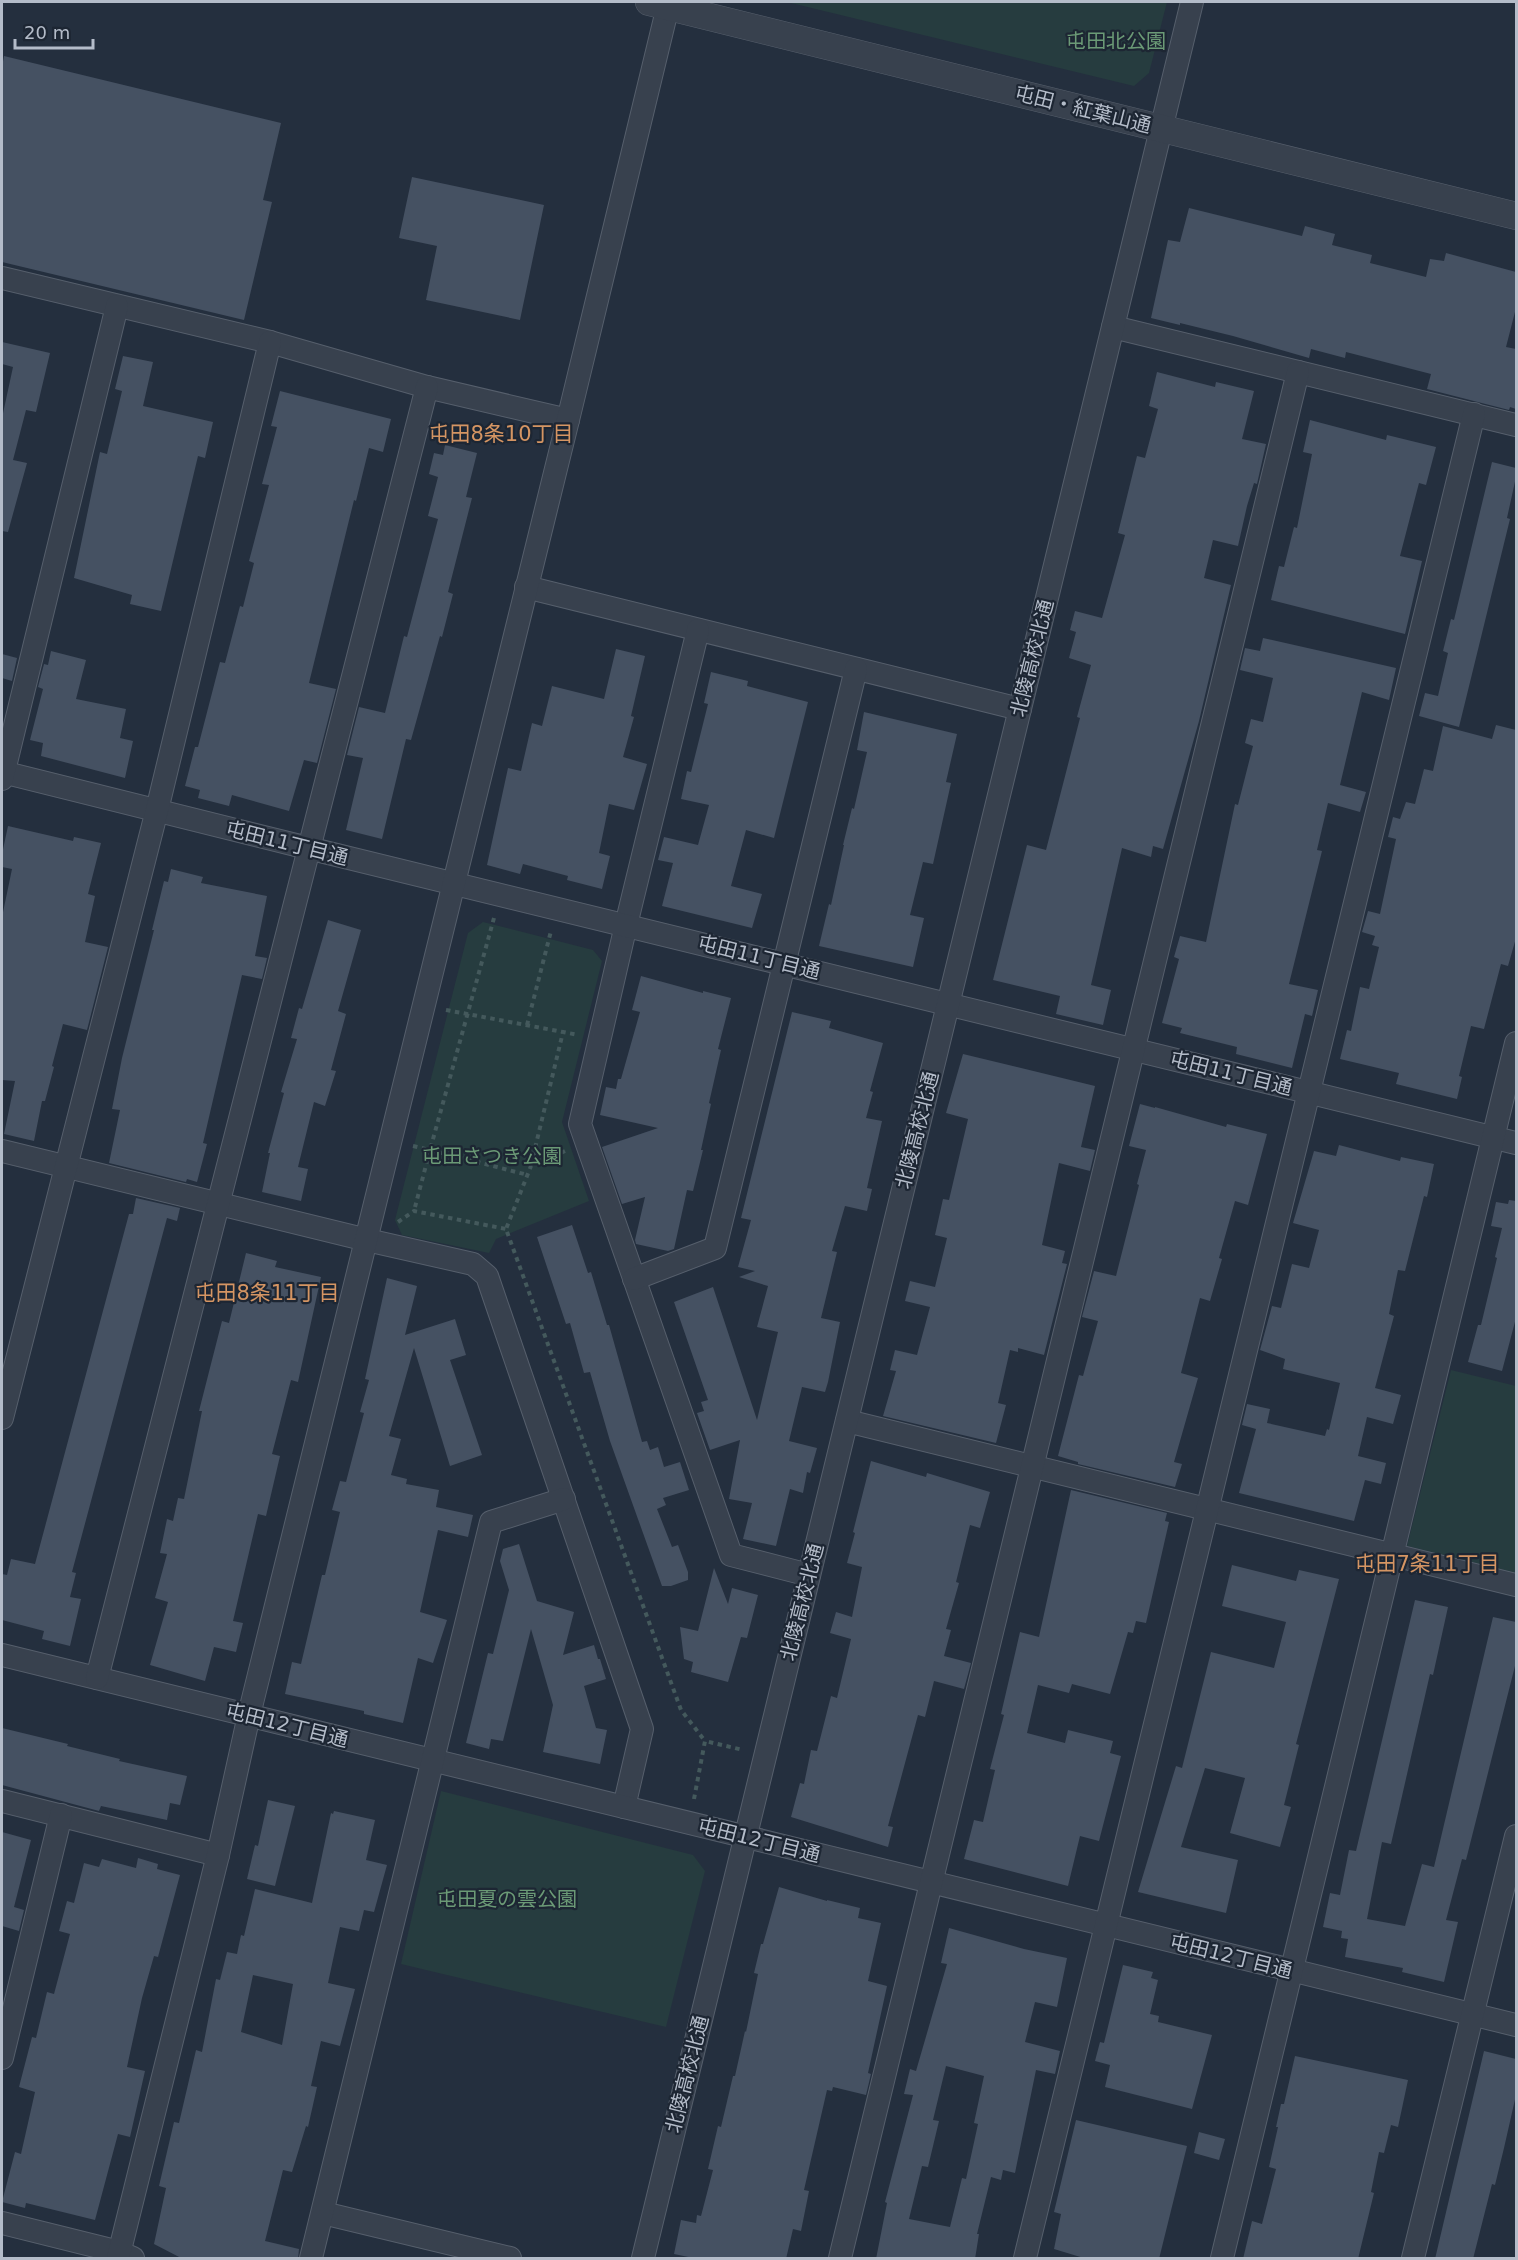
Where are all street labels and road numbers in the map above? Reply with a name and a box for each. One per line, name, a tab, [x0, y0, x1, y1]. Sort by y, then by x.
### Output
street label: 屯田・紅葉山通	[1012, 80, 1154, 138]
street label: 北陵高校北通	[1006, 597, 1058, 719]
street label: 屯田11丁目通	[223, 816, 351, 870]
street label: 屯田11丁目通	[695, 930, 823, 984]
street label: 屯田11丁目通	[1167, 1046, 1295, 1100]
street label: 北陵高校北通	[891, 1069, 943, 1191]
street label: 北陵高校北通	[776, 1541, 828, 1663]
street label: 屯田12丁目通	[223, 1698, 351, 1752]
street label: 屯田12丁目通	[695, 1813, 823, 1867]
street label: 屯田12丁目通	[1167, 1929, 1295, 1983]
street label: 北陵高校北通	[661, 2013, 713, 2135]

